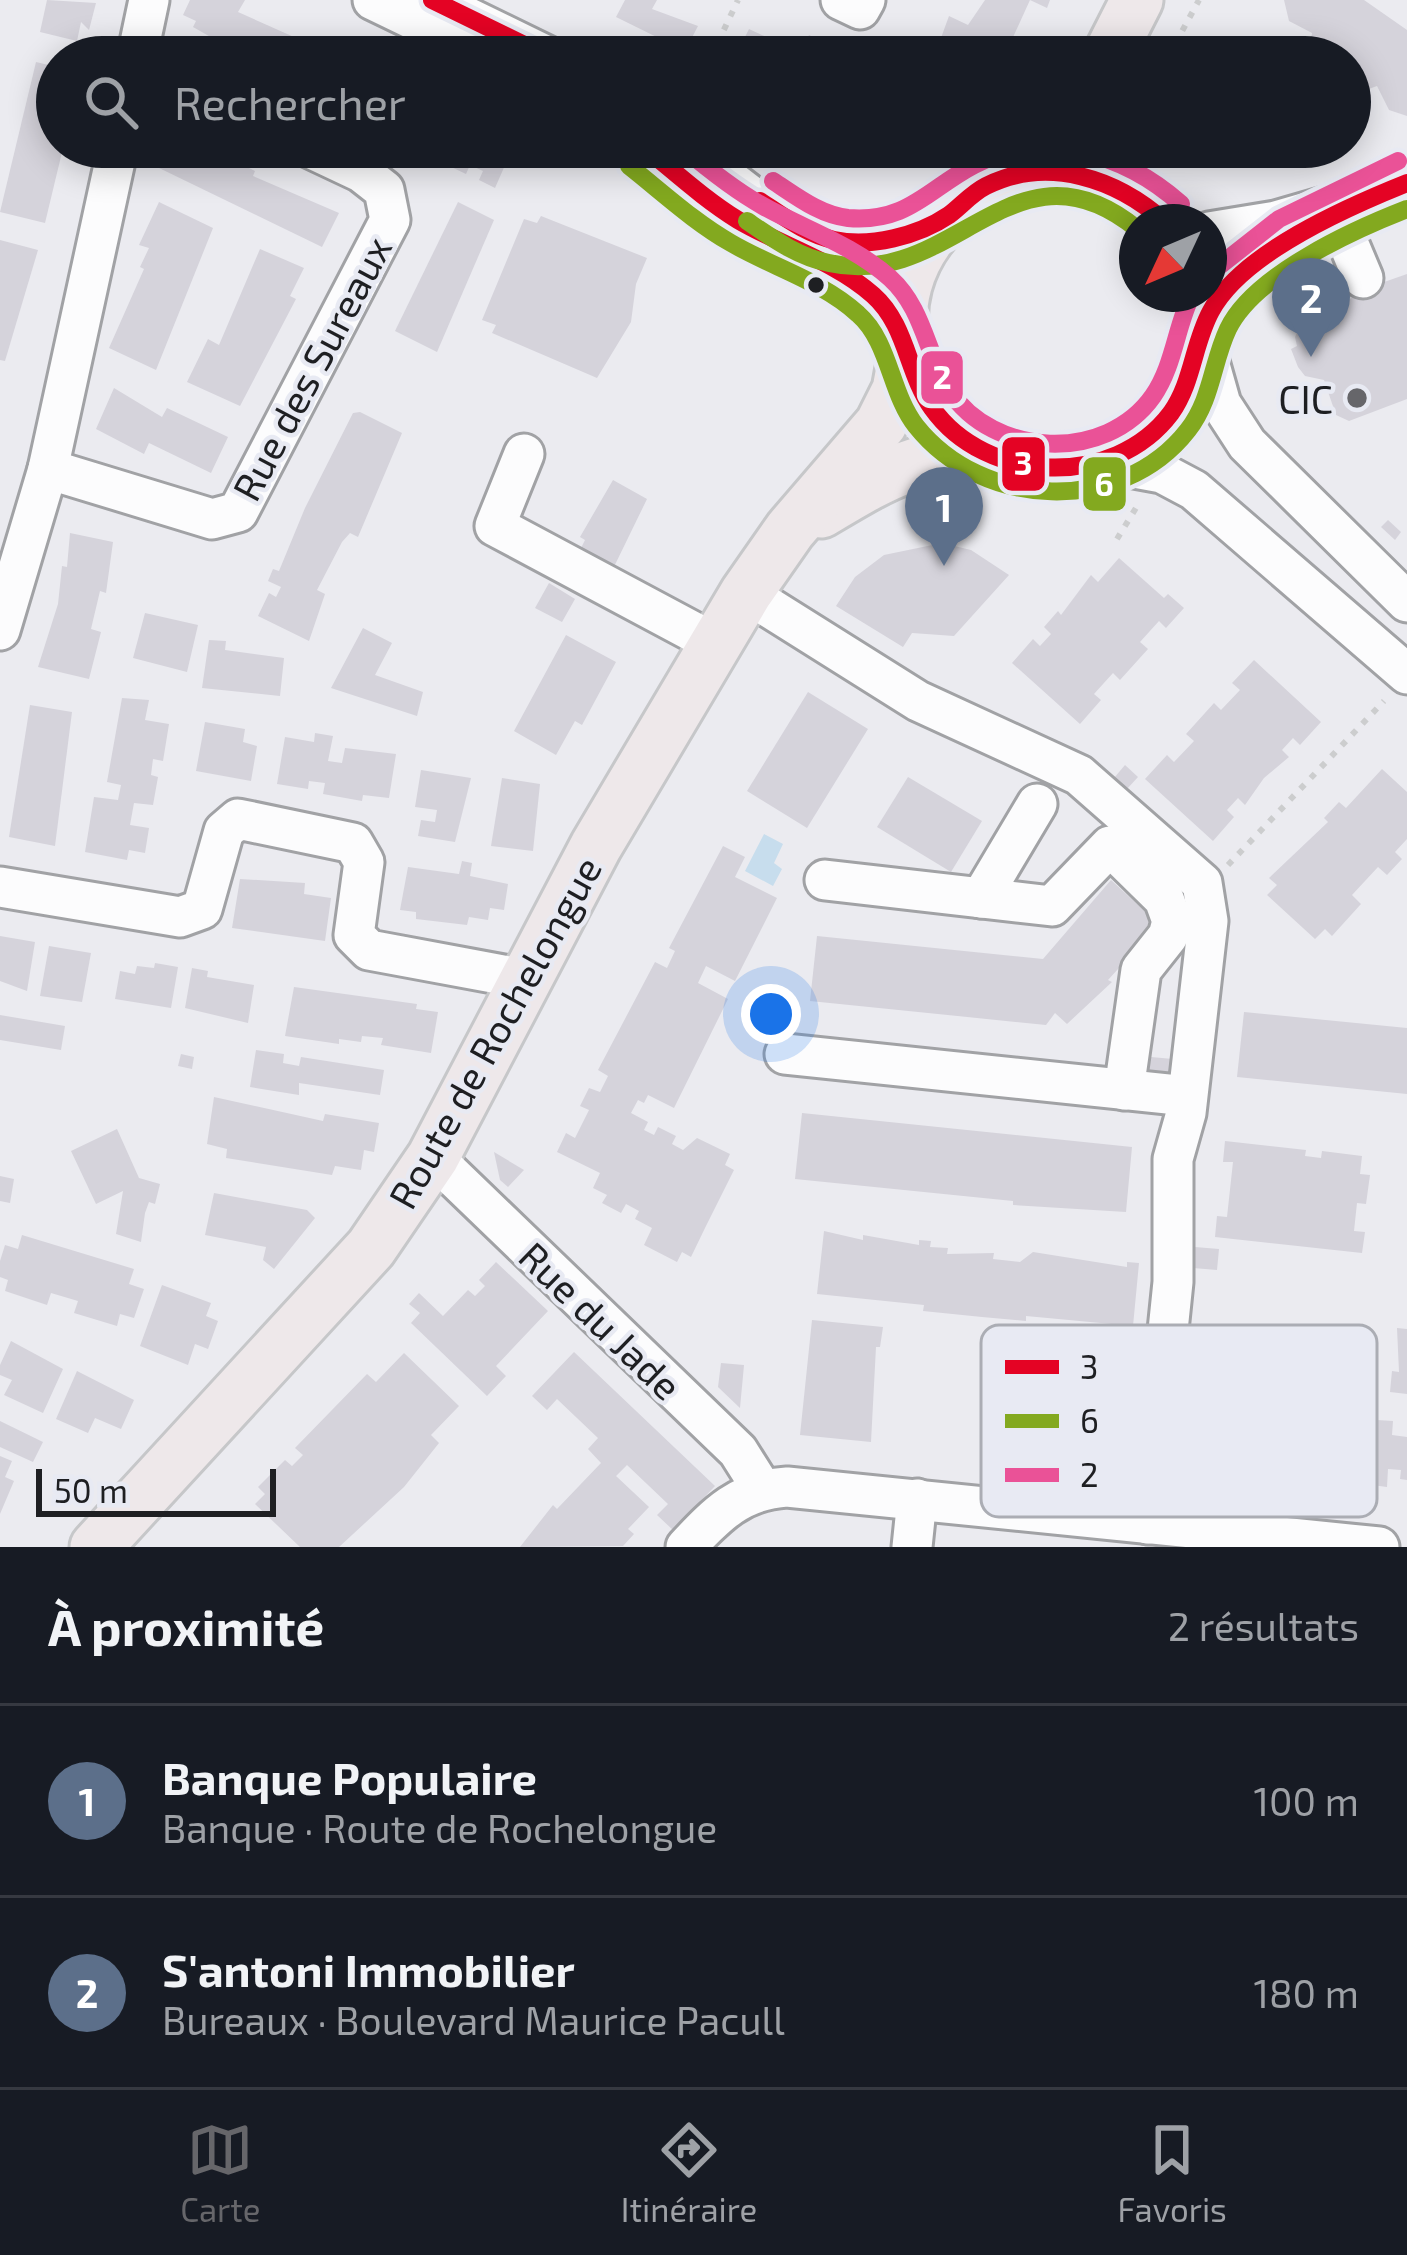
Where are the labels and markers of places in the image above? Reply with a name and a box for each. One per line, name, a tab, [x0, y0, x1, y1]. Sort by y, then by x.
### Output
pin: 2	[1272, 258, 1350, 357]
unlabelled marker	[805, 274, 827, 296]
place label: CIC	[1278, 375, 1333, 422]
marker: CIC	[1344, 385, 1370, 411]
pin: 1	[905, 467, 983, 566]

